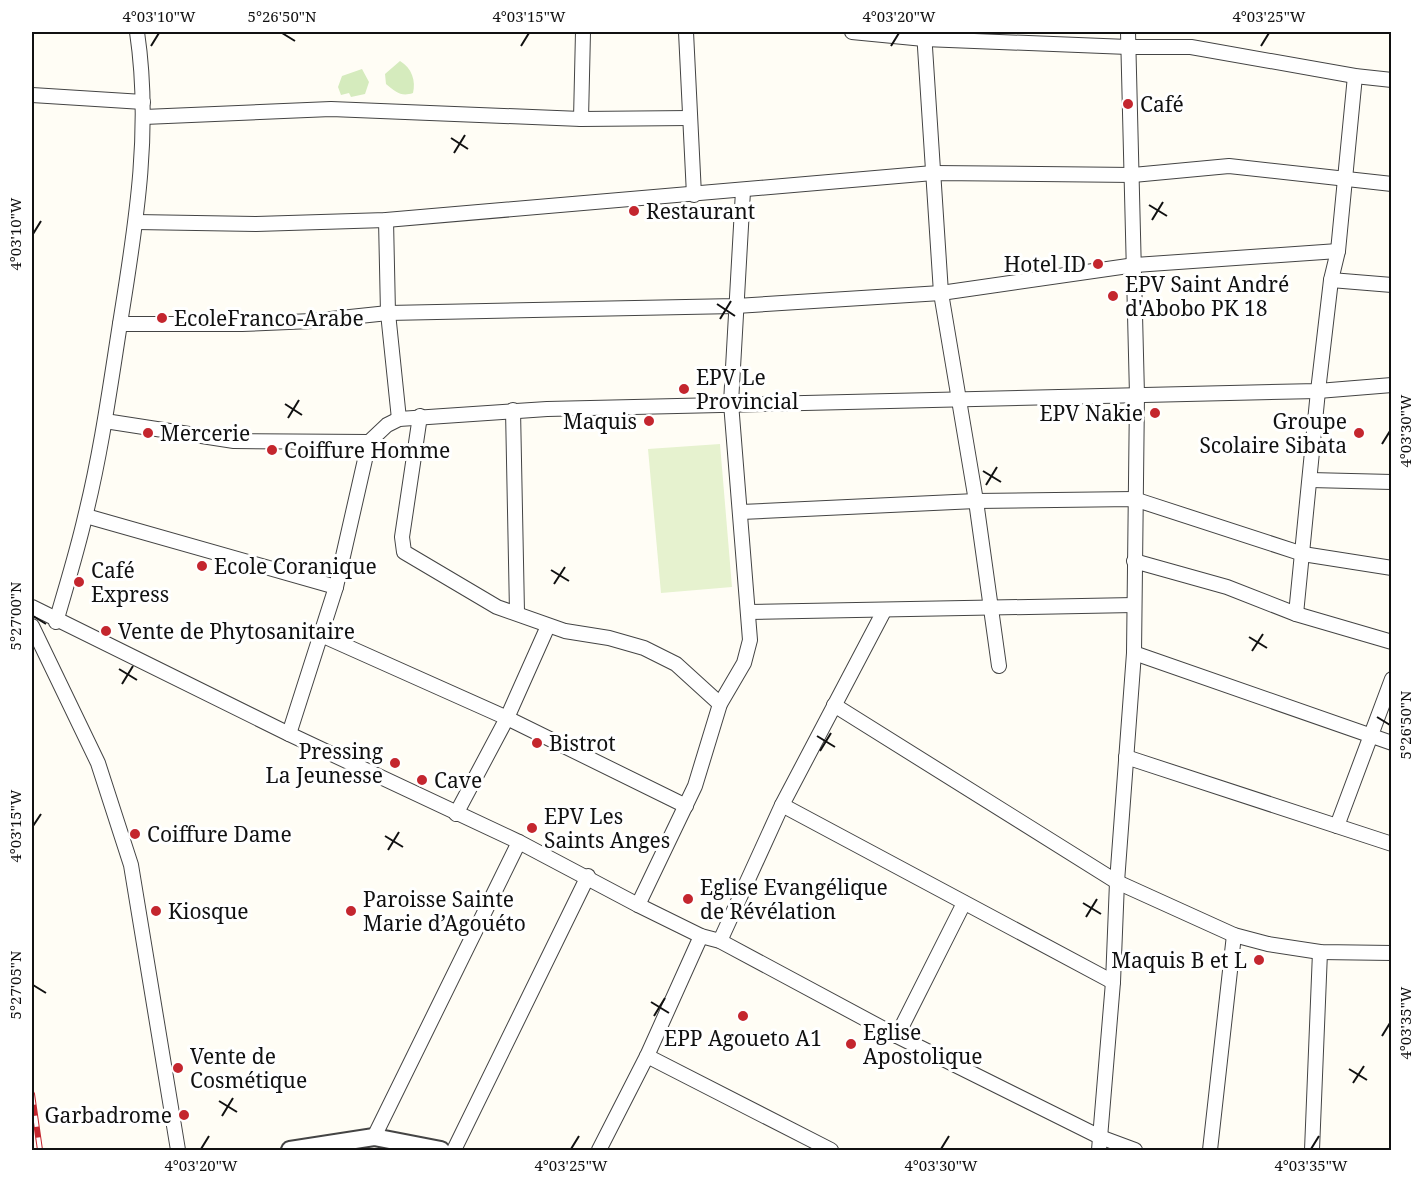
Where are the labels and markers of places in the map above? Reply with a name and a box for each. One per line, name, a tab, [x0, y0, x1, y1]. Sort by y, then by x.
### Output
place label: Café	[1140, 90, 1184, 118]
marker: Café	[1121, 97, 1135, 111]
place label: Restaurant	[646, 197, 755, 225]
marker: Restaurant	[627, 204, 641, 218]
place label: Hotel ID	[1004, 250, 1086, 278]
marker: Hotel ID	[1091, 257, 1105, 271]
place label: EPV Saint André d'Abobo PK 18	[1125, 270, 1289, 322]
marker: EPV Saint André d'Abobo PK 18	[1106, 289, 1120, 303]
place label: EcoleFranco-Arabe	[174, 304, 364, 332]
marker: EcoleFranco-Arabe	[155, 311, 169, 325]
place label: EPV Le Provincial	[696, 363, 799, 415]
marker: EPV Le Provincial	[677, 382, 691, 396]
place label: EPV Nakie	[1040, 399, 1143, 427]
marker: EPV Nakie	[1148, 406, 1162, 420]
place label: Maquis	[563, 407, 637, 435]
place label: Groupe Scolaire Sibata	[1199, 407, 1347, 459]
marker: Maquis	[642, 414, 656, 428]
place label: Mercerie	[160, 419, 250, 447]
marker: Mercerie	[141, 426, 155, 440]
marker: Groupe Scolaire Sibata	[1352, 426, 1366, 440]
place label: Coiffure Homme	[284, 436, 450, 464]
marker: Coiffure Homme	[265, 443, 279, 457]
place label: Ecole Coranique	[214, 552, 377, 580]
place label: Café Express	[91, 556, 169, 608]
marker: Ecole Coranique	[195, 559, 209, 573]
marker: Café Express	[72, 575, 86, 589]
place label: Vente de Phytosanitaire	[118, 617, 355, 645]
marker: Vente de Phytosanitaire	[99, 624, 113, 638]
place label: Bistrot	[549, 729, 616, 757]
marker: Bistrot	[530, 736, 544, 750]
place label: Pressing La Jeunesse	[266, 737, 384, 789]
marker: Pressing La Jeunesse	[388, 756, 402, 770]
place label: Cave	[434, 766, 482, 794]
marker: Cave	[415, 773, 429, 787]
place label: EPV Les Saints Anges	[544, 802, 670, 854]
place label: Coiffure Dame	[147, 820, 292, 848]
marker: EPV Les Saints Anges	[525, 821, 539, 835]
marker: Coiffure Dame	[128, 827, 142, 841]
place label: Eglise Evangélique de Révélation	[700, 873, 888, 925]
place label: Paroisse Sainte Marie d’Agouéto	[363, 885, 526, 937]
marker: Eglise Evangélique de Révélation	[681, 892, 695, 906]
place label: Kiosque	[168, 897, 248, 925]
marker: Kiosque	[149, 904, 163, 918]
marker: Paroisse Sainte Marie d’Agouéto	[344, 904, 358, 918]
place label: Maquis B et L	[1111, 946, 1247, 974]
marker: Maquis B et L	[1252, 953, 1266, 967]
marker: EPP Agoueto A1	[736, 1009, 750, 1023]
place label: Eglise Apostolique	[863, 1018, 983, 1070]
place label: EPP Agoueto A1	[664, 1024, 822, 1052]
marker: Eglise Apostolique	[844, 1037, 858, 1051]
place label: Vente de Cosmétique	[190, 1042, 307, 1094]
marker: Vente de Cosmétique	[171, 1061, 185, 1075]
place label: Garbadrome	[45, 1101, 172, 1129]
marker: Garbadrome	[177, 1108, 191, 1122]

